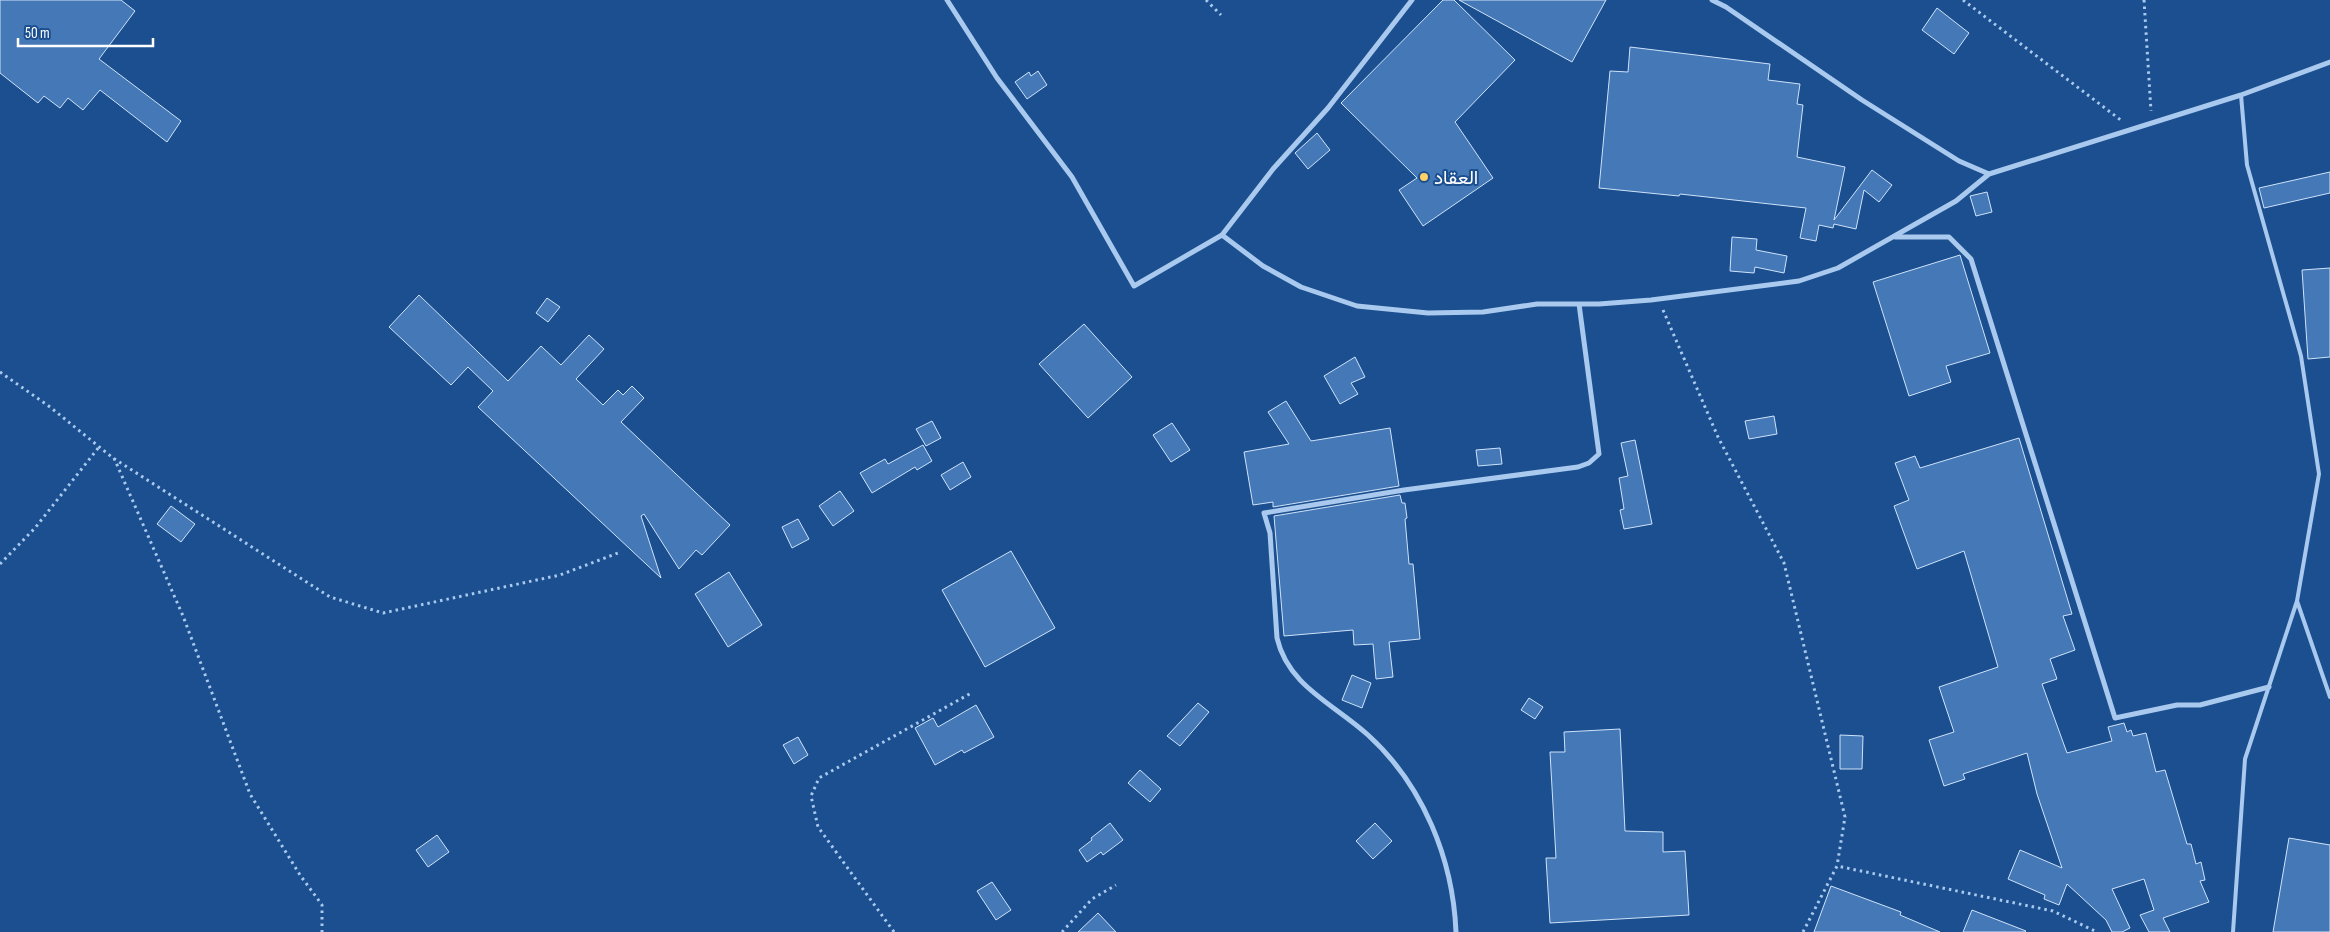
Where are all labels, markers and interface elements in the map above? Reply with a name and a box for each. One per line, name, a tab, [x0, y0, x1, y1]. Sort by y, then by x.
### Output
scale bar	[18, 15, 152, 47]
text: 50 m	[25, 24, 50, 43]
place label: العقاد	[1434, 167, 1478, 190]
marker: العقاد	[1418, 171, 1430, 183]

